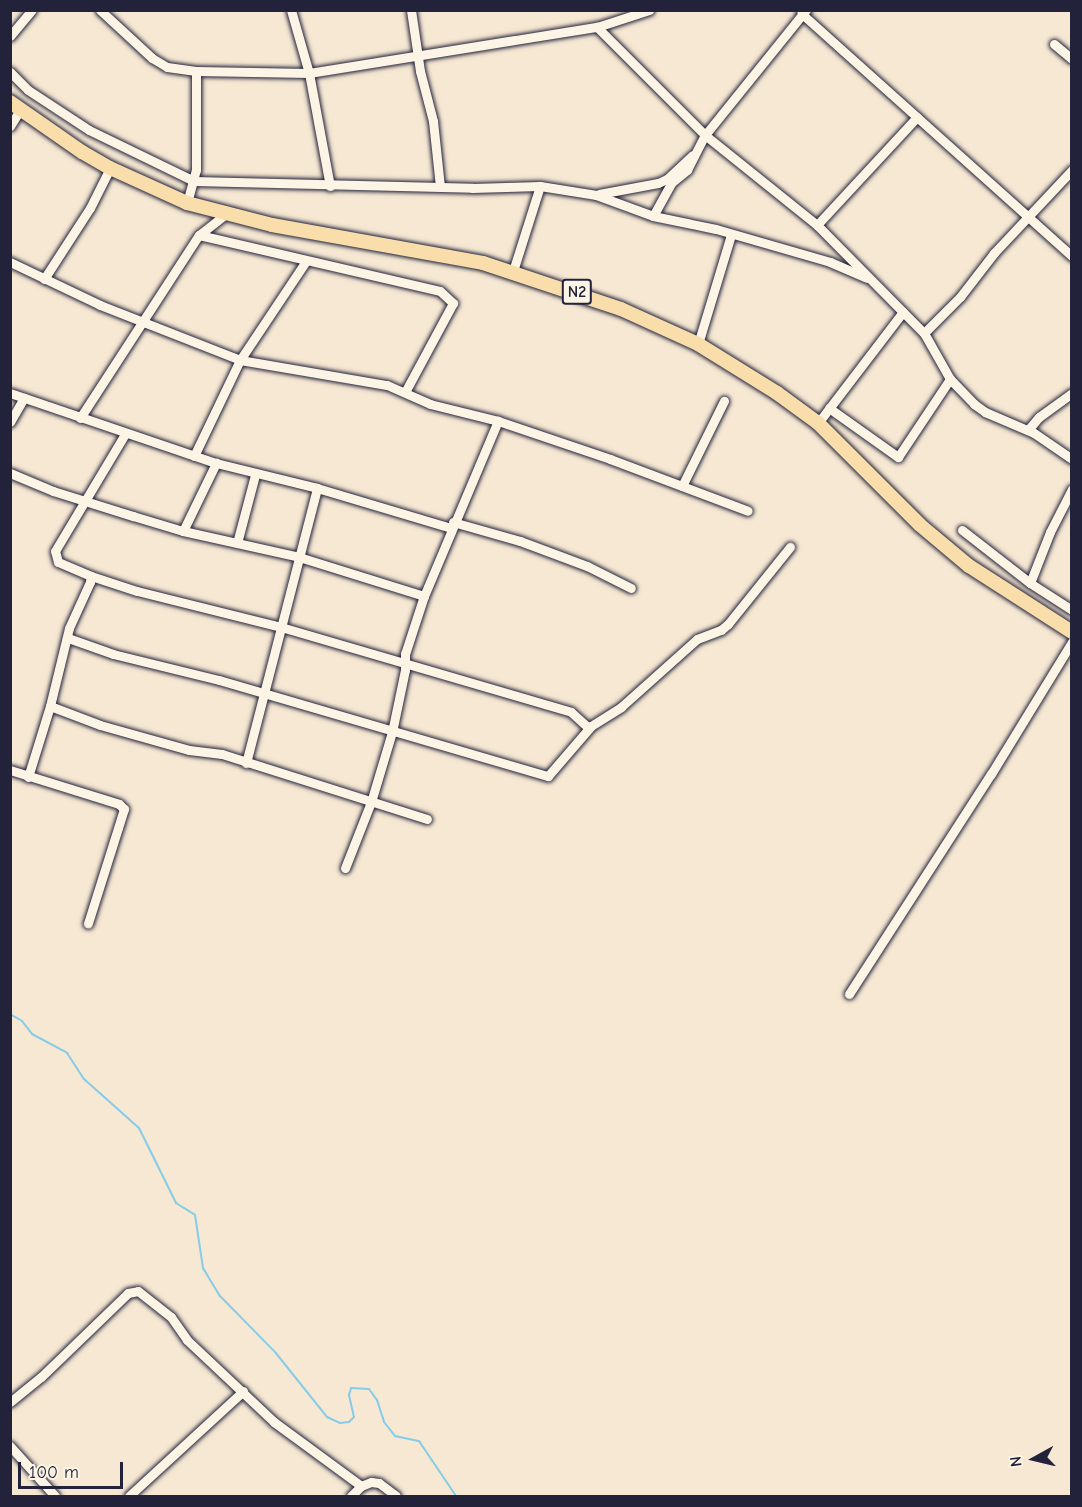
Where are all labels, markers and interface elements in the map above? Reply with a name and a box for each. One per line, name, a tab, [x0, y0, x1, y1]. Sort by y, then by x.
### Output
road number: N2	[560, 279, 594, 305]
north arrow	[1004, 1429, 1064, 1489]
scale bar	[21, 1450, 126, 1488]
text: N	[1007, 1455, 1026, 1468]
text: 100 m	[29, 1462, 79, 1483]

